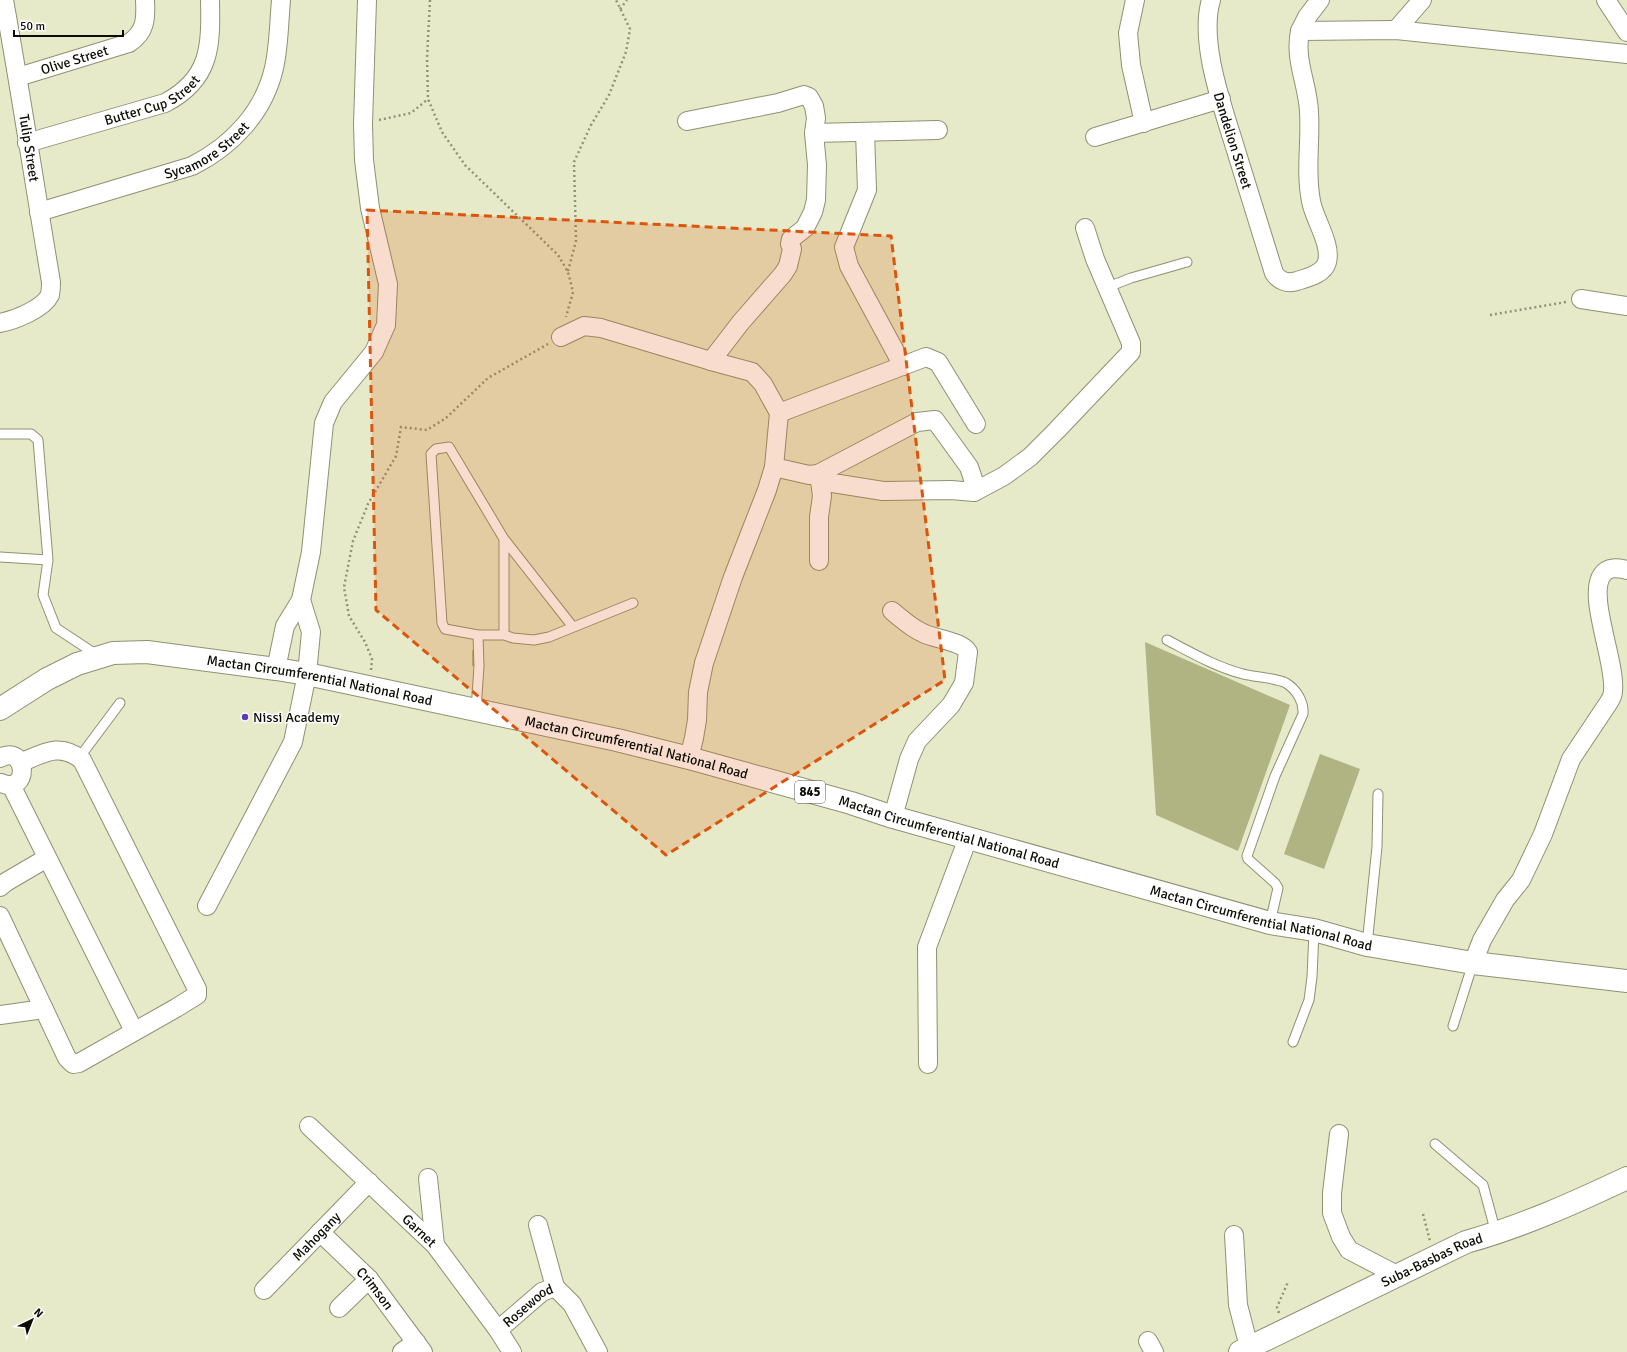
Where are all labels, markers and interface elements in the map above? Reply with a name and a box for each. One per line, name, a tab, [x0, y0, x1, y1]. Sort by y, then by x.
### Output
scale bar	[14, 12, 123, 38]
text: 50 m	[20, 19, 45, 34]
street label: Olive Street	[39, 41, 110, 78]
street label: Butter Cup Street	[102, 72, 204, 129]
street label: Dandelion Street	[1210, 90, 1256, 191]
street label: Tulip Street	[15, 113, 43, 183]
street label: Sycamore Street	[162, 118, 253, 182]
street label: Mactan Circumferential National Road	[206, 651, 434, 709]
place label: Nissi Academy	[253, 709, 340, 726]
marker: Nissi Academy	[240, 712, 250, 722]
street label: Mactan Circumferential National Road	[523, 712, 750, 782]
road number: 845	[795, 781, 825, 803]
street label: Mactan Circumferential National Road	[837, 792, 1061, 872]
street label: Mactan Circumferential National Road	[1148, 881, 1374, 954]
street label: Mahogany	[289, 1208, 344, 1264]
street label: Garnet	[399, 1210, 440, 1251]
street label: Suba-Basbas Road	[1378, 1229, 1485, 1291]
street label: Crimson	[353, 1263, 397, 1313]
street label: Rosewood	[499, 1280, 555, 1331]
north arrow	[12, 1300, 52, 1340]
text: N	[31, 1306, 46, 1320]

